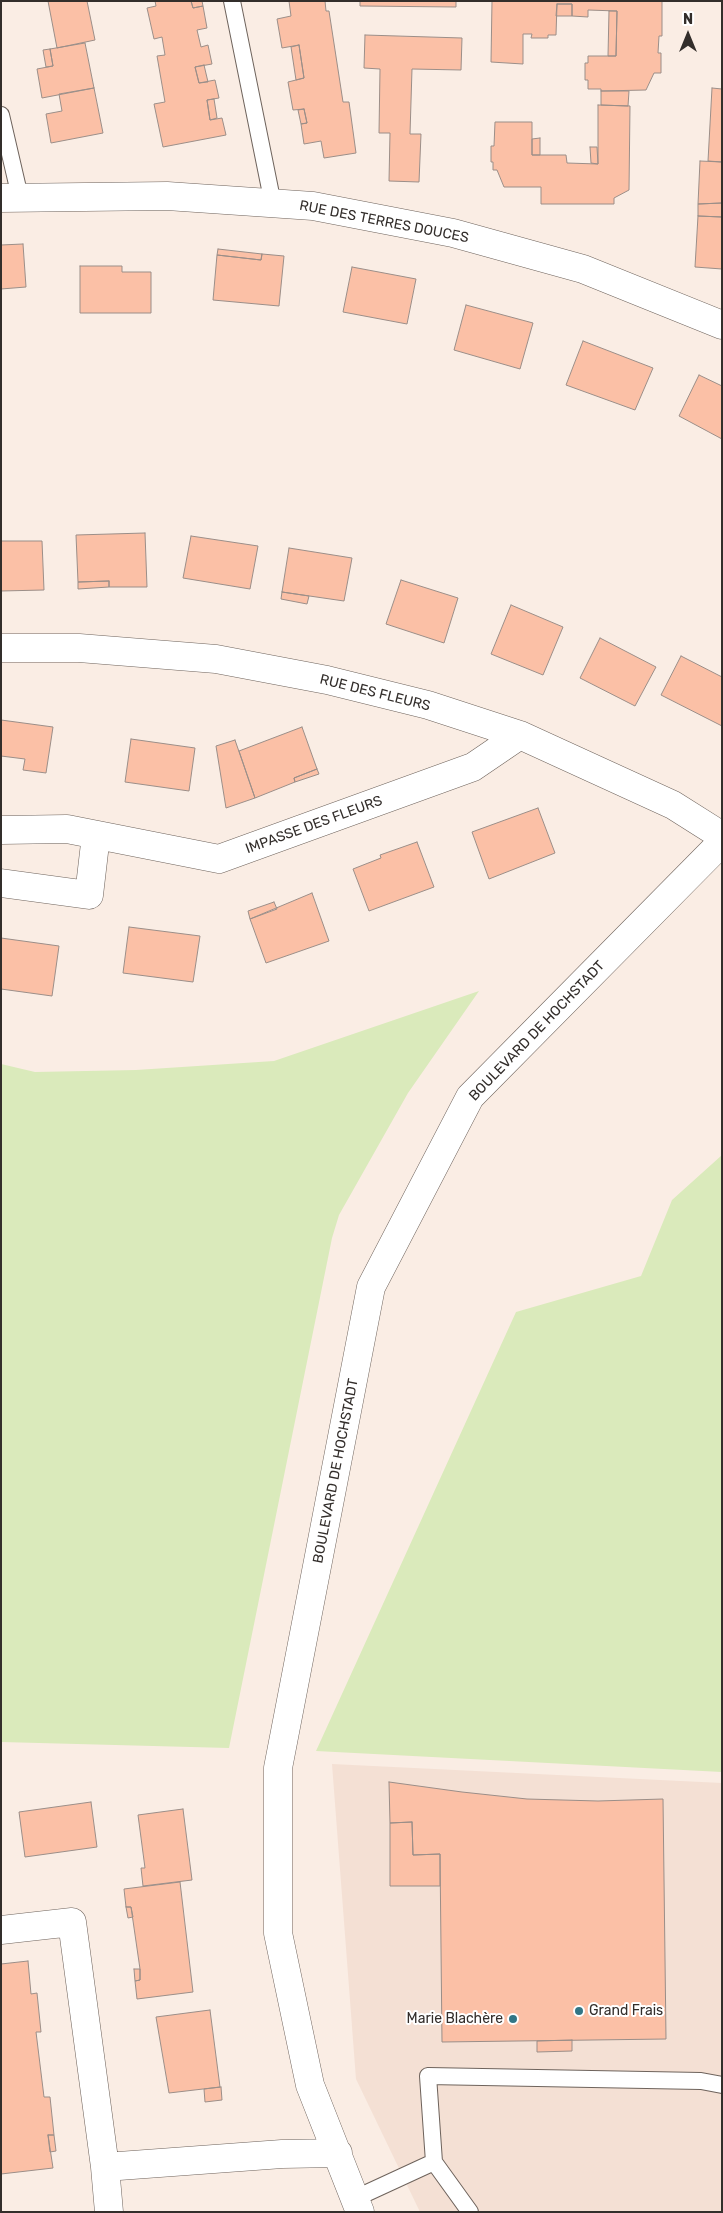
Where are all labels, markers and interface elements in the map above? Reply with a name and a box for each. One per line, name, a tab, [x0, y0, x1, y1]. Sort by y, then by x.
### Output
north arrow	[663, 10, 713, 60]
text: N	[683, 11, 693, 28]
street label: RUE DES TERRES DOUCES	[298, 197, 470, 247]
street label: RUE DES FLEURS	[318, 671, 432, 715]
street label: IMPASSE DES FLEURS	[243, 792, 385, 858]
street label: BOULEVARD DE HOCHSTADT	[466, 958, 608, 1104]
street label: BOULEVARD DE HOCHSTADT	[310, 1377, 362, 1565]
place label: Grand Frais	[589, 2003, 663, 2019]
marker: Grand Frais	[573, 2005, 585, 2017]
place label: Marie Blachère	[407, 2011, 503, 2027]
marker: Marie Blachère	[507, 2013, 519, 2025]

